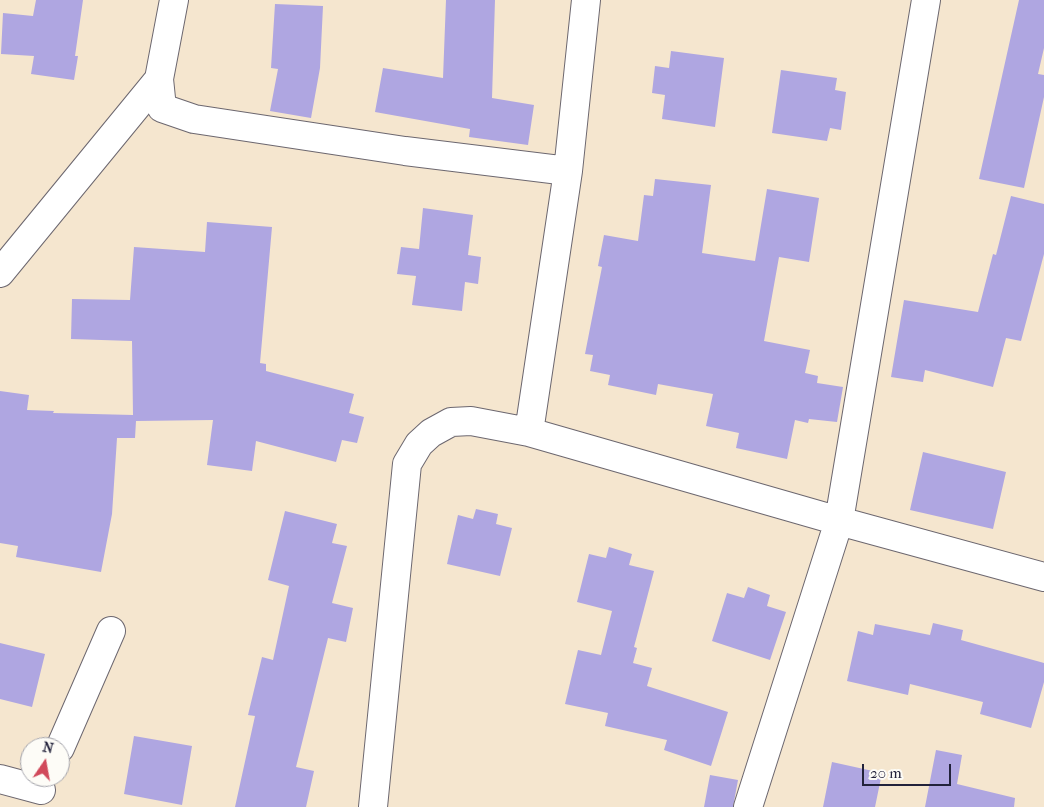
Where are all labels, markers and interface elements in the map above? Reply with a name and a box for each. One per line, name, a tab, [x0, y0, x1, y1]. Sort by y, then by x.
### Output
north arrow	[20, 737, 70, 787]
text: N	[41, 738, 55, 757]
scale bar	[864, 754, 953, 786]
text: 20 m	[870, 764, 902, 782]

